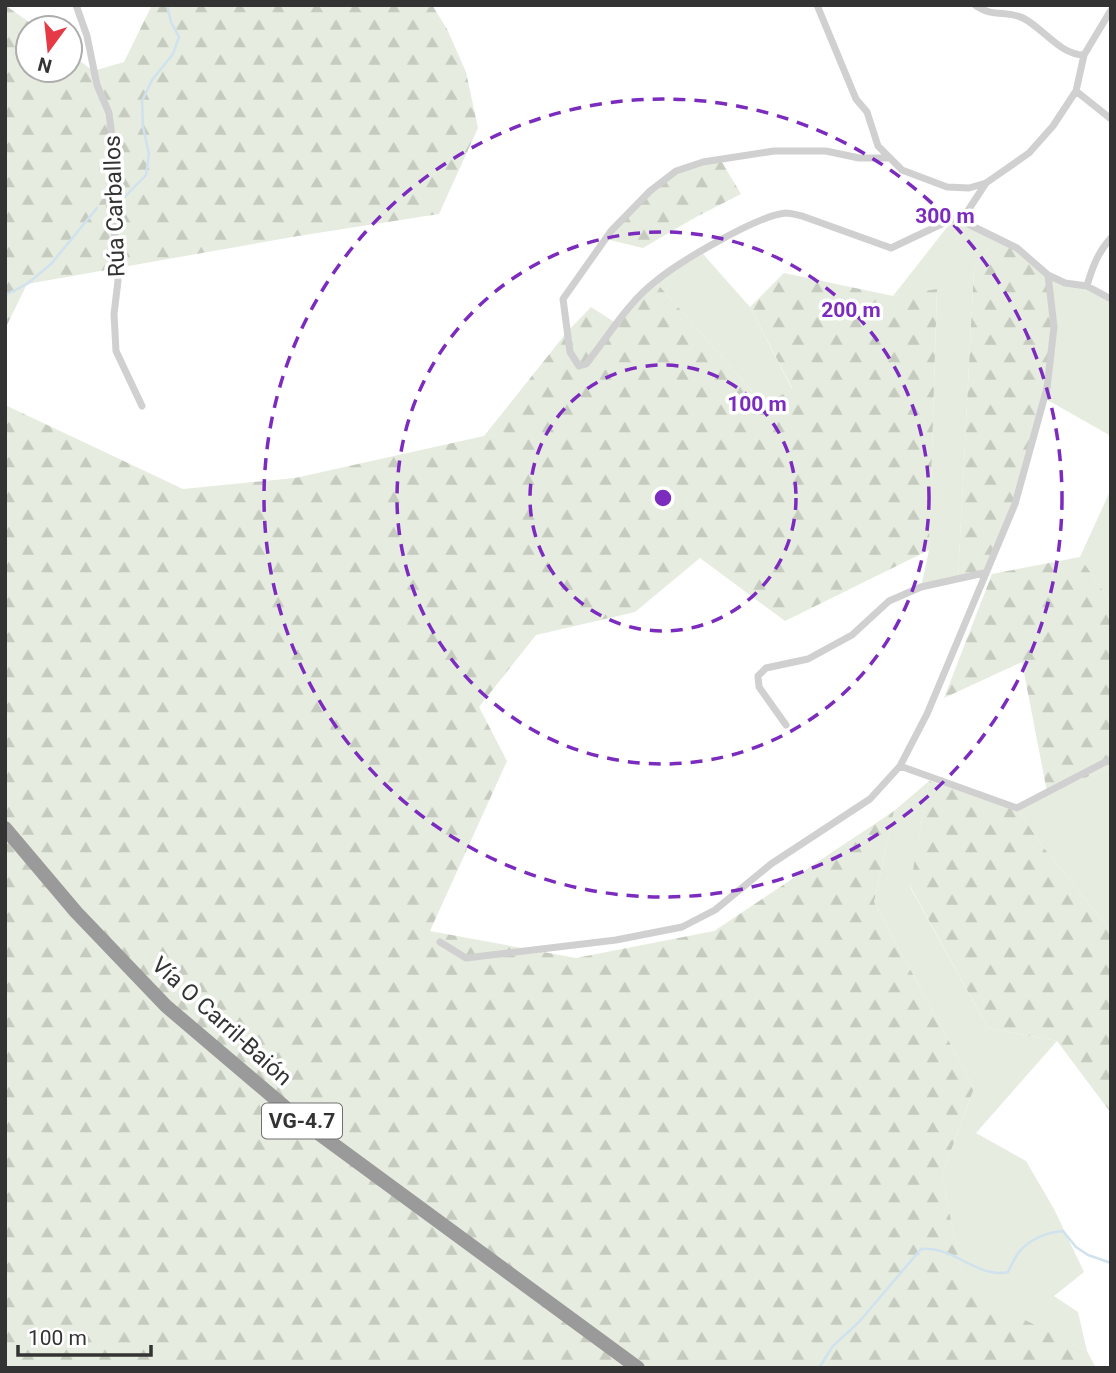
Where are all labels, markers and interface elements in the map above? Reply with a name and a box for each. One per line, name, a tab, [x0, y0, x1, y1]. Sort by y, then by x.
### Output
north arrow	[14, 14, 84, 84]
text: N	[35, 52, 54, 78]
street label: Rúa Carballos	[99, 135, 130, 277]
text: 300 m	[915, 204, 975, 228]
text: 200 m	[821, 298, 881, 322]
text: 100 m	[727, 392, 787, 416]
centre of rings	[651, 486, 675, 510]
street label: Vía O Carril-Baión	[146, 951, 297, 1091]
road number: VG-4.7	[262, 1104, 342, 1138]
scale bar	[18, 1314, 150, 1358]
text: 100 m	[28, 1326, 87, 1350]

